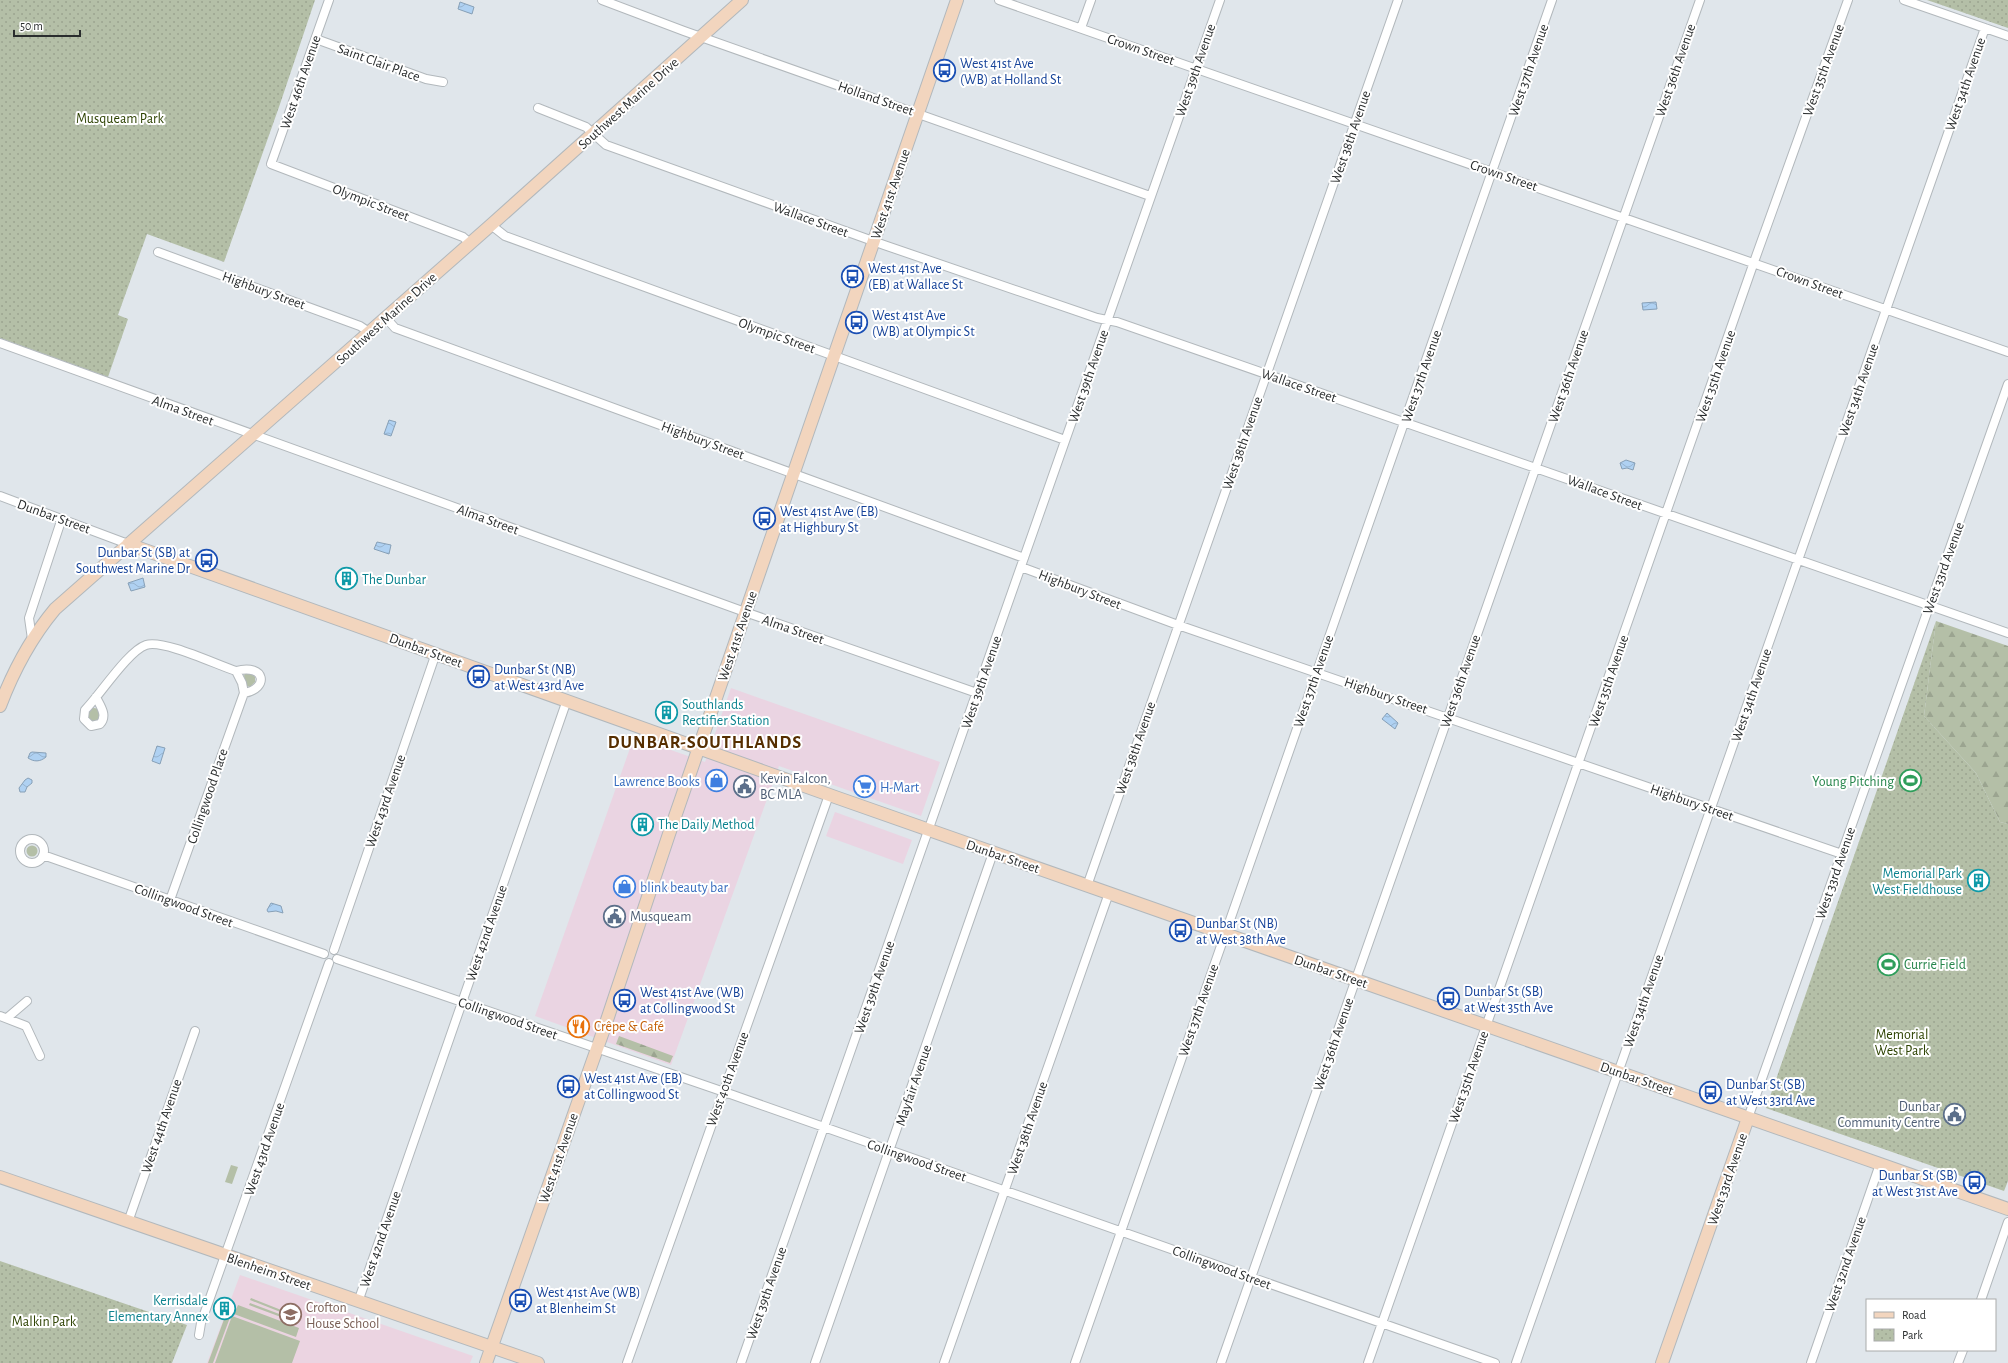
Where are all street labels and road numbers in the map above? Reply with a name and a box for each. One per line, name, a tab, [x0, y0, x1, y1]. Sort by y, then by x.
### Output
street label: West 39th Avenue	[1173, 22, 1218, 119]
street label: West 37th Avenue	[1507, 22, 1551, 118]
street label: West 36th Avenue	[1653, 22, 1698, 119]
street label: West 35th Avenue	[1801, 22, 1847, 118]
street label: Crown Street	[1105, 32, 1177, 68]
street label: West 46th Avenue	[278, 33, 324, 131]
street label: West 34th Avenue	[1943, 36, 1988, 133]
street label: Saint Clair Place	[336, 42, 422, 84]
street label: Southwest Marine Drive	[576, 55, 682, 152]
street label: Holland Street	[836, 79, 916, 119]
street label: West 38th Avenue	[1328, 89, 1373, 186]
street label: West 41st Avenue	[869, 147, 913, 241]
street label: Crown Street	[1468, 158, 1540, 194]
street label: Olympic Street	[330, 182, 411, 224]
street label: Wallace Street	[771, 200, 851, 240]
street label: Crown Street	[1774, 264, 1845, 302]
street label: Highbury Street	[220, 269, 308, 313]
street label: Southwest Marine Drive	[334, 270, 440, 367]
street label: Olympic Street	[736, 316, 817, 356]
street label: West 39th Avenue	[1066, 328, 1111, 425]
street label: West 37th Avenue	[1400, 328, 1444, 424]
street label: West 36th Avenue	[1546, 328, 1591, 425]
street label: West 35th Avenue	[1694, 328, 1738, 424]
street label: West 34th Avenue	[1836, 342, 1881, 439]
street label: Wallace Street	[1259, 367, 1339, 406]
street label: Alma Street	[150, 393, 216, 429]
street label: West 38th Avenue	[1220, 395, 1265, 492]
street label: Highbury Street	[659, 419, 747, 463]
street label: Wallace Street	[1565, 473, 1645, 513]
street label: Dunbar Street	[15, 497, 93, 537]
street label: Alma Street	[455, 502, 521, 538]
street label: West 33rd Avenue	[1921, 521, 1967, 616]
street label: Highbury Street	[1036, 568, 1123, 612]
street label: West 41st Avenue	[716, 589, 760, 683]
street label: Alma Street	[760, 613, 826, 647]
street label: Dunbar Street	[387, 631, 465, 671]
street label: West 37th Avenue	[1292, 633, 1336, 729]
street label: West 36th Avenue	[1438, 633, 1483, 730]
street label: West 35th Avenue	[1587, 633, 1631, 729]
street label: West 39th Avenue	[959, 634, 1004, 731]
street label: West 34th Avenue	[1729, 647, 1774, 744]
street label: Highbury Street	[1342, 675, 1430, 717]
street label: West 38th Avenue	[1113, 700, 1158, 797]
street label: Collingwood Place	[185, 747, 231, 846]
street label: West 43rd Avenue	[363, 753, 408, 850]
street label: Highbury Street	[1648, 782, 1736, 824]
street label: West 33rd Avenue	[1814, 825, 1858, 921]
street label: Dunbar Street	[964, 838, 1042, 876]
street label: Collingwood Street	[133, 882, 235, 930]
street label: West 42nd Avenue	[464, 883, 510, 983]
street label: West 39th Avenue	[852, 939, 897, 1036]
street label: Dunbar Street	[1292, 953, 1370, 991]
street label: West 34th Avenue	[1621, 953, 1666, 1050]
street label: West 37th Avenue	[1177, 962, 1221, 1058]
street label: Collingwood Street	[456, 995, 559, 1043]
street label: West 36th Avenue	[1311, 996, 1356, 1093]
street label: West 35th Avenue	[1447, 1029, 1491, 1125]
street label: West 40th Avenue	[704, 1030, 751, 1128]
street label: Mayfair Avenue	[894, 1043, 934, 1128]
street label: Dunbar Street	[1598, 1060, 1676, 1098]
street label: West 44th Avenue	[139, 1077, 185, 1175]
street label: West 38th Avenue	[1005, 1080, 1050, 1177]
street label: West 43rd Avenue	[242, 1101, 287, 1198]
street label: West 41st Avenue	[537, 1111, 581, 1205]
street label: West 33rd Avenue	[1706, 1131, 1750, 1227]
street label: Collingwood Street	[865, 1137, 968, 1185]
street label: West 42nd Avenue	[358, 1189, 404, 1289]
street label: West 32nd Avenue	[1823, 1215, 1869, 1314]
street label: Collingwood Street	[1171, 1244, 1273, 1292]
street label: West 39th Avenue	[744, 1245, 789, 1342]
street label: Blenheim Street	[225, 1251, 313, 1293]

